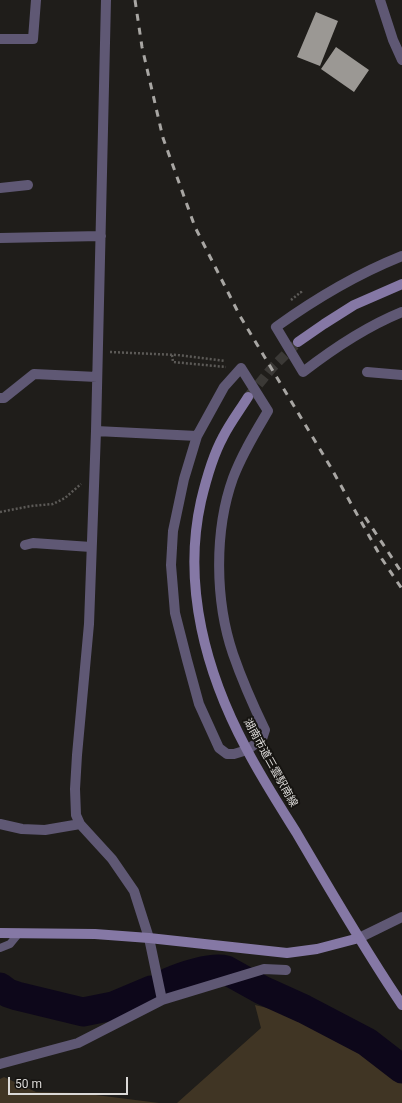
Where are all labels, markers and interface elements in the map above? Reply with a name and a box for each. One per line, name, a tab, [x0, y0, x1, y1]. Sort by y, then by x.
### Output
street label: 湖南市道三雲駅南線	[240, 717, 300, 809]
scale bar	[10, 1069, 130, 1095]
text: 50 m	[15, 1077, 42, 1091]

